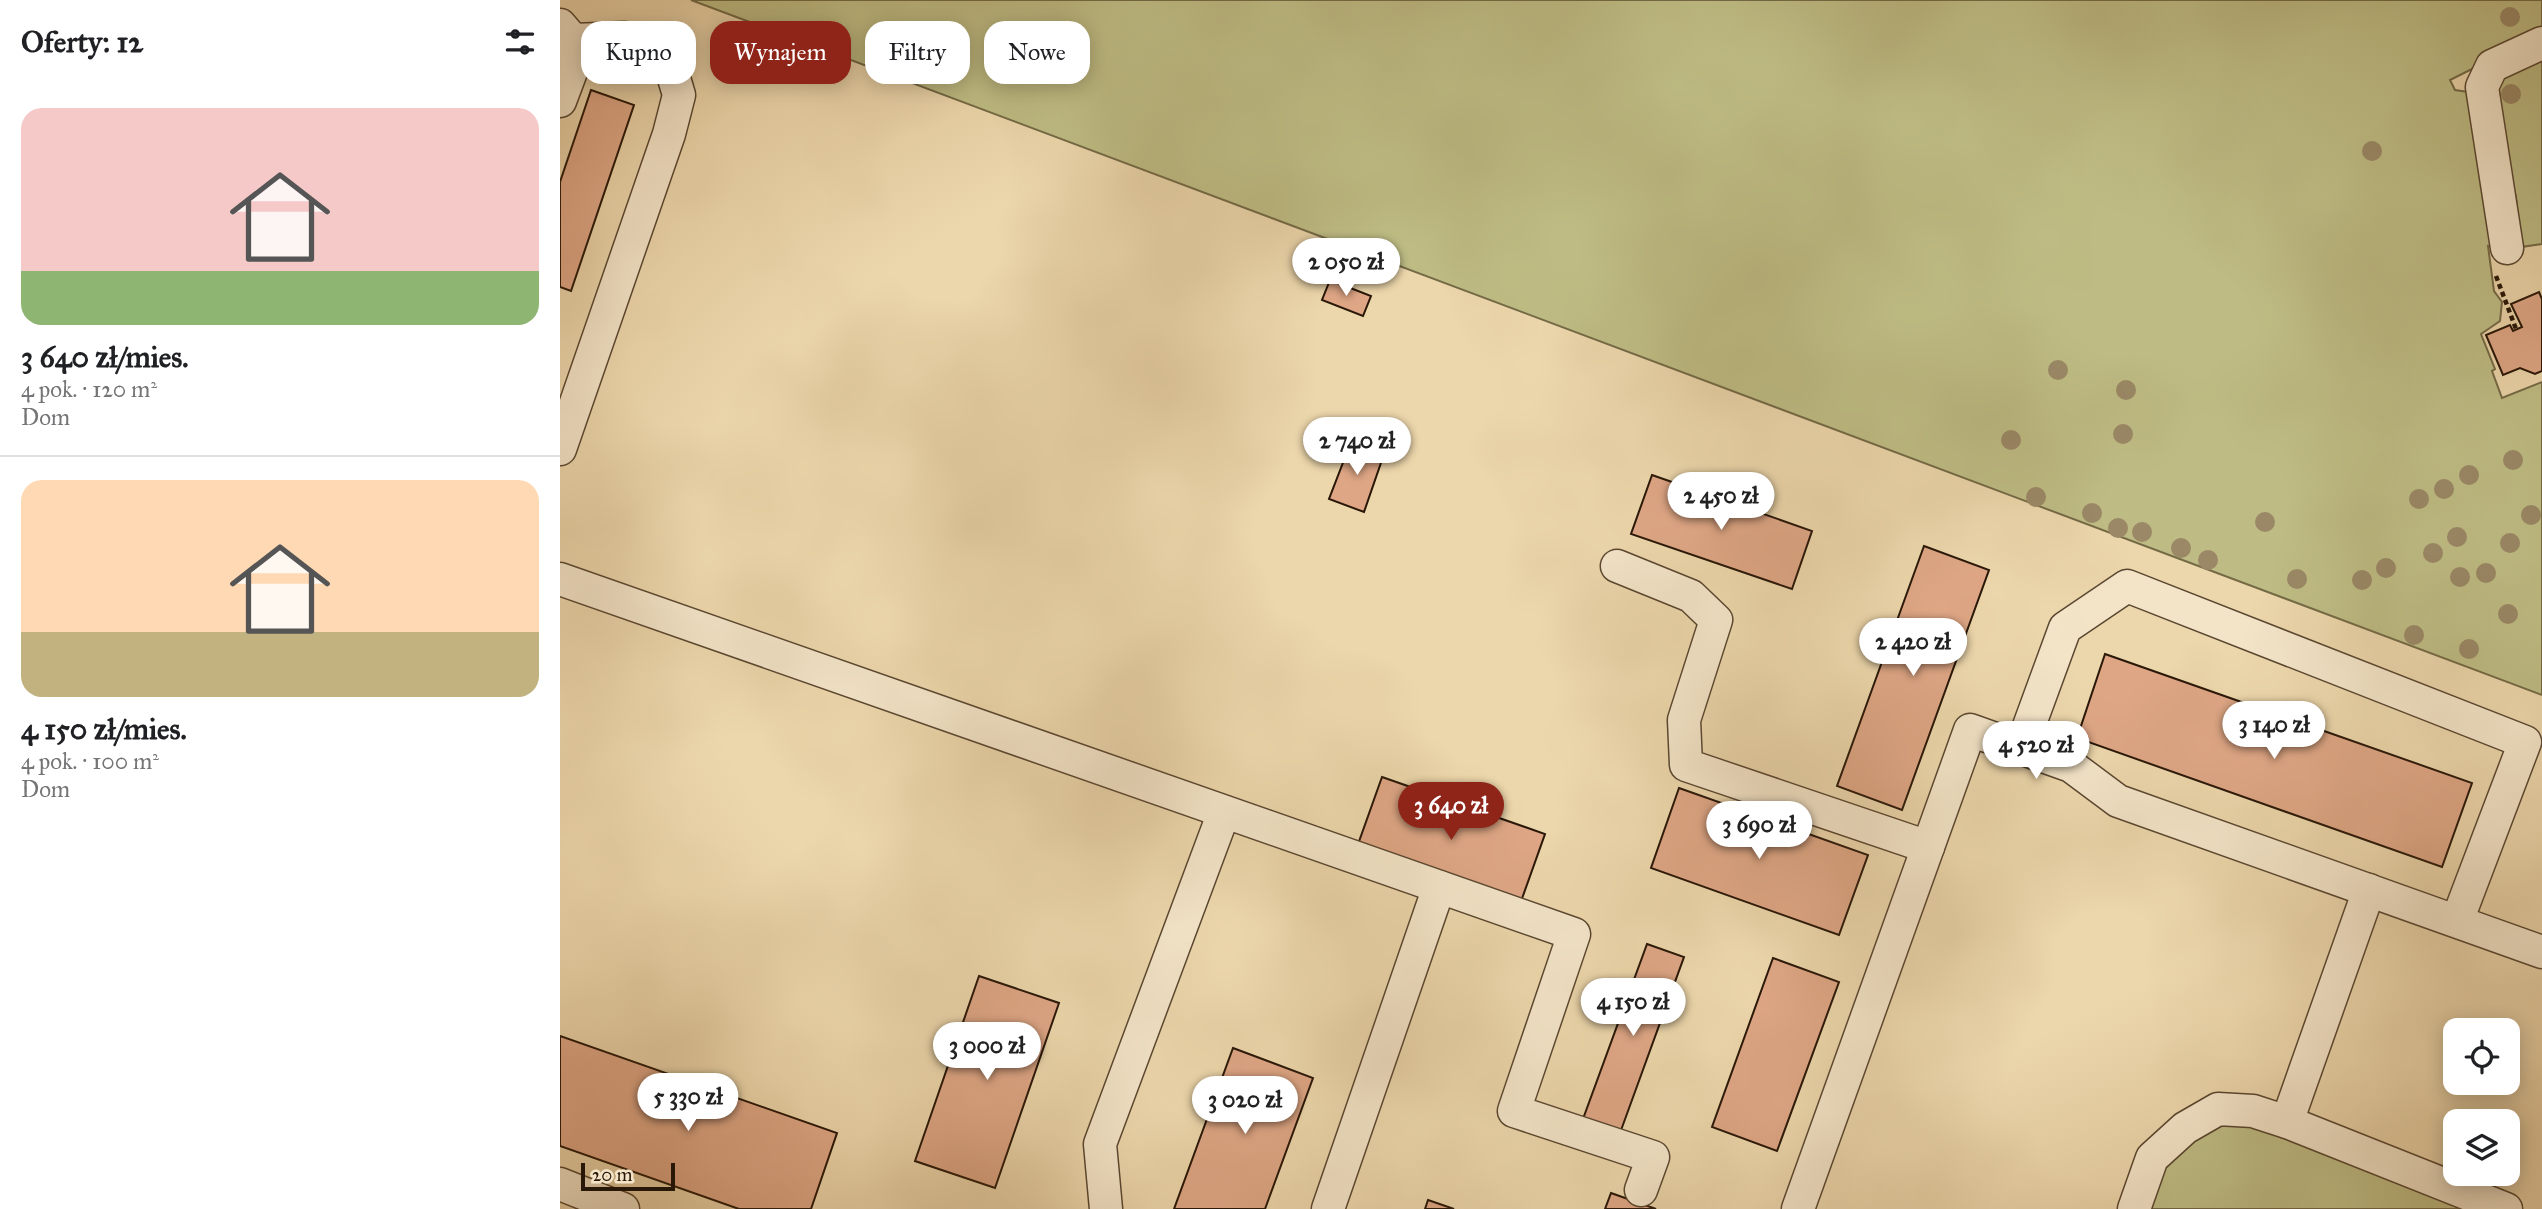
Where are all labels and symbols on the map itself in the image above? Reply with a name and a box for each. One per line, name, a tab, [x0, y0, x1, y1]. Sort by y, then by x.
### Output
pin: 2 050 zł	[1274, 238, 1418, 298]
pin: 2 740 zł	[1285, 418, 1429, 477]
pin: 2 450 zł	[1649, 472, 1793, 532]
pin: 2 420 zł	[1841, 618, 1985, 678]
pin: 3 140 zł	[2202, 702, 2346, 761]
pin: 4 520 zł	[1964, 722, 2108, 781]
pin: 3 640 zł	[1379, 782, 1523, 842]
pin: 3 690 zł	[1687, 802, 1831, 861]
pin: 4 150 zł	[1561, 978, 1705, 1038]
pin: 3 000 zł	[915, 1023, 1059, 1082]
pin: 5 330 zł	[616, 1074, 760, 1133]
pin: 3 020 zł	[1173, 1076, 1317, 1136]
scale bar	[581, 1160, 676, 1192]

